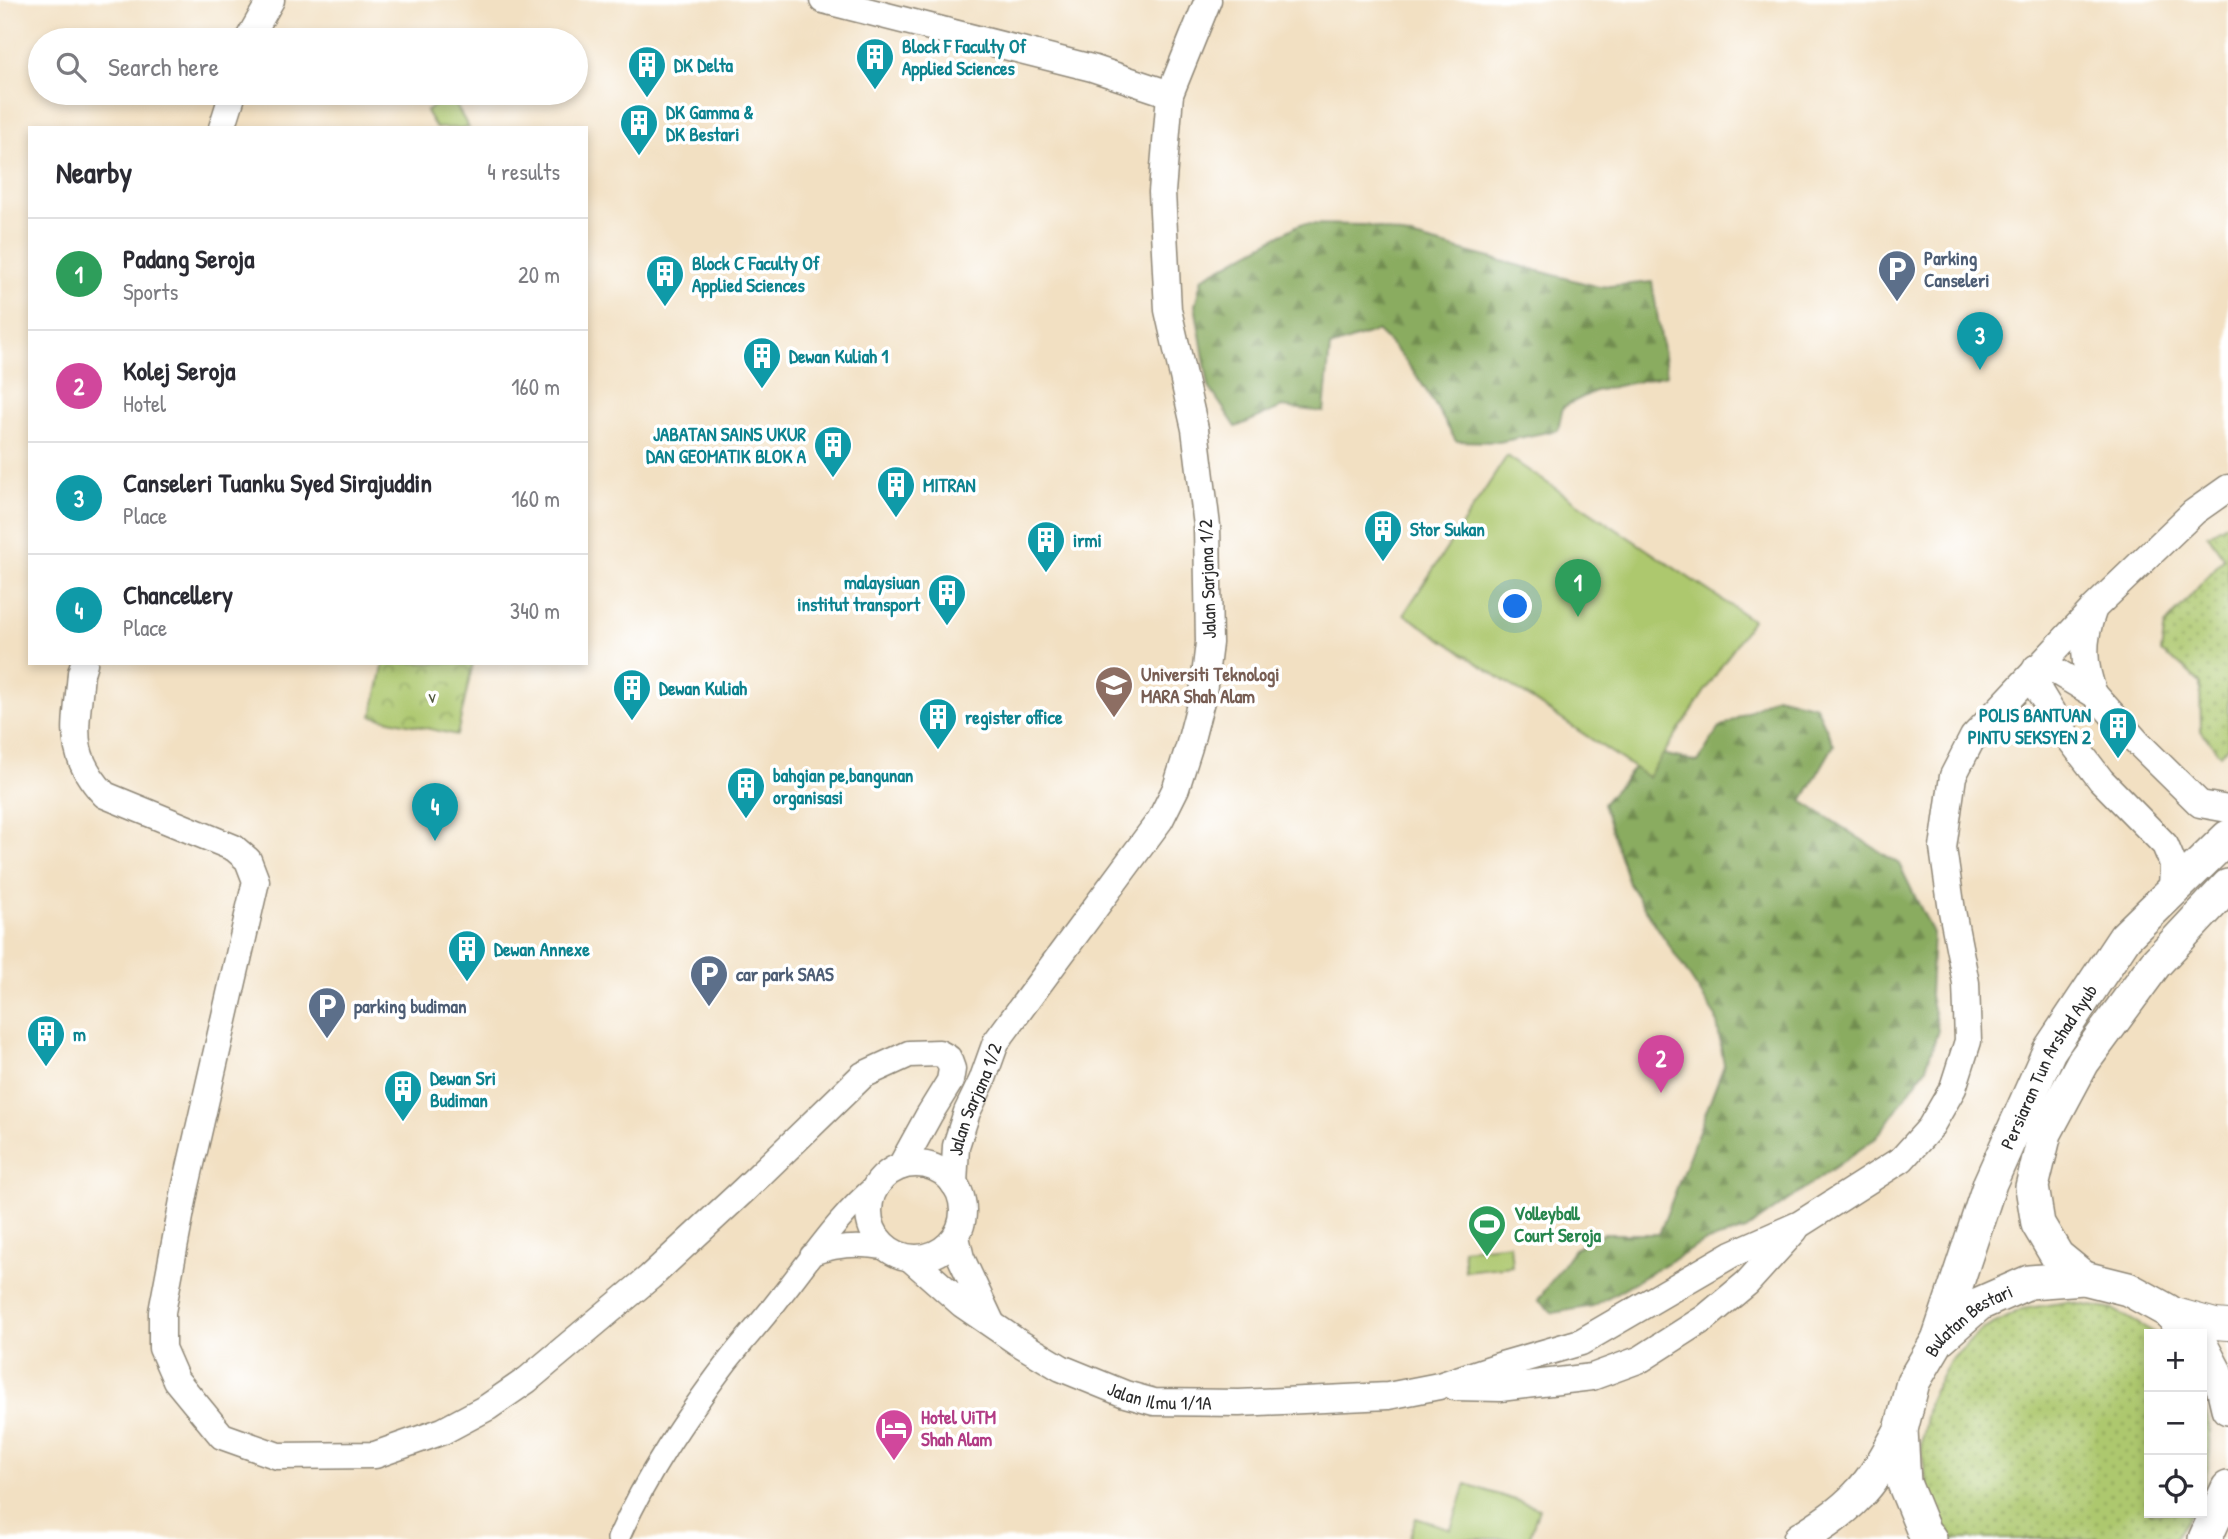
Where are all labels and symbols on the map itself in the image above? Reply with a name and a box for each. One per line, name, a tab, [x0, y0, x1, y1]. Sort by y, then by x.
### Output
place label: Block F Faculty Of Applied Sciences	[902, 33, 1028, 82]
building icon: Block F Faculty Of Applied Sciences	[854, 36, 896, 91]
building icon: DK Delta	[626, 44, 668, 99]
place label: DK Delta	[674, 52, 734, 78]
place label: DK Gamma & DK Bestari	[666, 99, 754, 147]
building icon: DK Gamma & DK Bestari	[618, 102, 660, 157]
place label: Parking Canseleri	[1924, 245, 1990, 293]
parking icon: Parking Canseleri	[1876, 248, 1918, 303]
place label: Block C Faculty Of Applied Sciences	[692, 250, 821, 299]
building icon: Block C Faculty Of Applied Sciences	[644, 253, 686, 308]
pin: 3	[1957, 312, 2003, 370]
building icon: Dewan Kuliah 1	[741, 335, 783, 390]
place label: Dewan Kuliah 1	[789, 343, 888, 369]
place label: JABATAN SAINS UKUR DAN GEOMATIK BLOK A	[646, 421, 807, 469]
building icon: JABATAN SAINS UKUR DAN GEOMATIK BLOK A	[812, 424, 854, 479]
building icon: MITRAN	[875, 464, 917, 519]
place label: MITRAN	[923, 472, 976, 498]
building icon: Stor Sukan	[1362, 508, 1404, 563]
place label: Stor Sukan	[1410, 516, 1485, 542]
building icon: irmi	[1025, 519, 1067, 574]
street label: Jalan Sarjana 1/2	[1192, 519, 1222, 639]
place label: irmi	[1073, 527, 1102, 553]
pin: 1	[1555, 559, 1601, 617]
place label: malaysiuan institut transport	[797, 569, 921, 618]
building icon: malaysiuan institut transport	[926, 572, 968, 627]
your location	[1498, 589, 1532, 623]
place label: Universiti Teknologi MARA Shah Alam	[1141, 661, 1280, 709]
school or university icon: Universiti Teknologi MARA Shah Alam	[1093, 664, 1135, 719]
building icon: Dewan Kuliah	[611, 667, 653, 722]
place label: Dewan Kuliah	[659, 675, 747, 701]
park label: v	[428, 683, 436, 709]
building icon: register office	[917, 696, 959, 751]
place label: POLIS BANTUAN PINTU SEKSYEN 2	[1968, 702, 2091, 750]
place label: register office	[965, 704, 1063, 731]
building icon: POLIS BANTUAN PINTU SEKSYEN 2	[2097, 705, 2139, 760]
place label: bahgian pe,bangunan organisasi	[773, 762, 914, 811]
building icon: bahgian pe,bangunan organisasi	[725, 765, 767, 820]
pin: 4	[412, 783, 458, 841]
building icon: Dewan Annexe	[446, 928, 488, 983]
place label: Dewan Annexe	[494, 936, 590, 962]
parking icon: car park SAAS	[688, 953, 730, 1008]
place label: car park SAAS	[736, 961, 834, 988]
street label: Persiaran Tun Arshad Ayub	[1994, 979, 2103, 1153]
parking icon: parking budiman	[306, 985, 348, 1040]
place label: parking budiman	[354, 993, 467, 1020]
building icon: m	[25, 1013, 67, 1068]
place label: m	[73, 1021, 86, 1047]
pin: 2	[1638, 1035, 1684, 1093]
street label: Jalan Sarjana 1/2	[942, 1039, 1008, 1157]
place label: Dewan Sri Budiman	[430, 1065, 496, 1113]
building icon: Dewan Sri Budiman	[382, 1068, 424, 1123]
place label: Volleyball Court Seroja	[1514, 1200, 1602, 1248]
sports icon: Volleyball Court Seroja	[1466, 1203, 1508, 1258]
street label: Bulatan Bestari	[1918, 1278, 2017, 1361]
street label: Jalan Ilmu 1/1A	[1104, 1375, 1212, 1416]
place label: Hotel UiTM Shah Alam	[921, 1404, 996, 1452]
hotel icon: Hotel UiTM Shah Alam	[873, 1407, 915, 1462]

